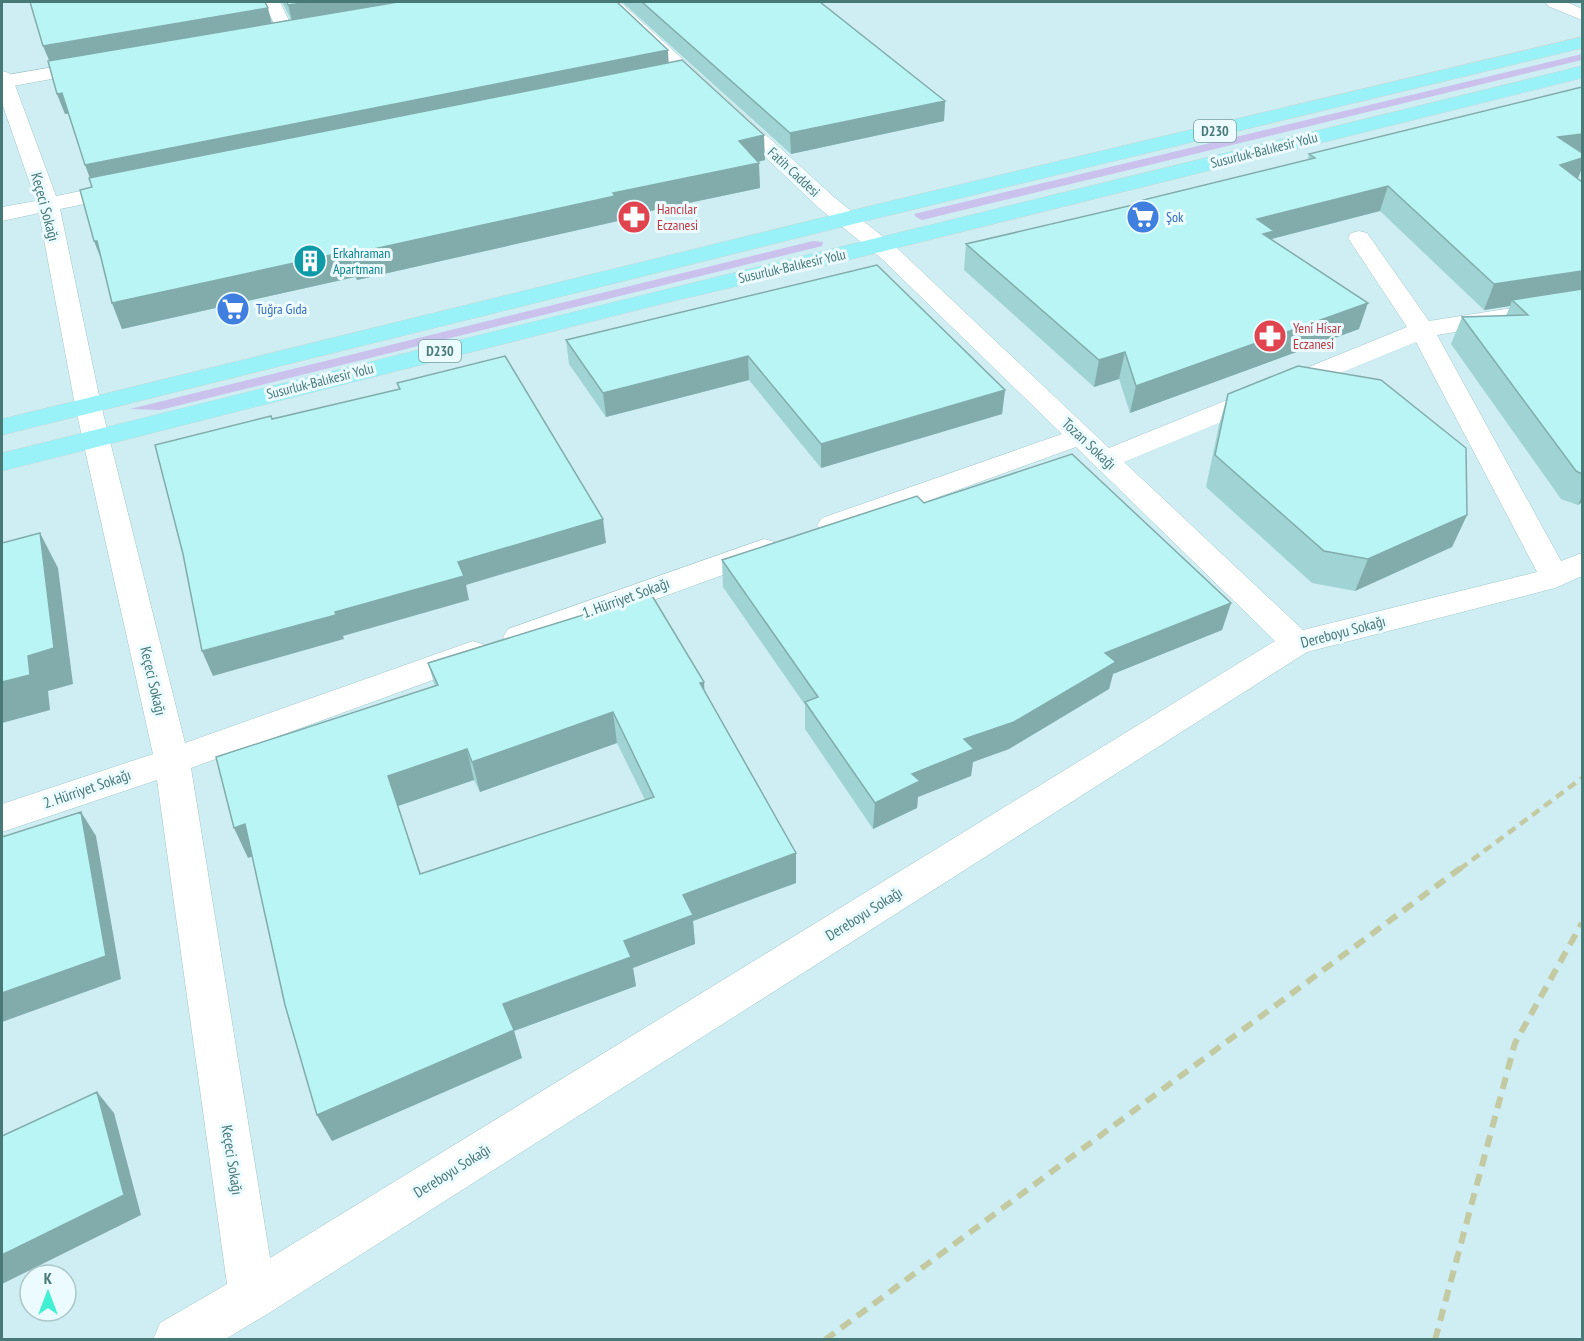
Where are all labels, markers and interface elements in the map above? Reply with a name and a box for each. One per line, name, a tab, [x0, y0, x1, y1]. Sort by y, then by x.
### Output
road number: D230	[1194, 120, 1236, 142]
street label: Susurluk-Balıkesir Yolu	[1209, 128, 1319, 172]
street label: Fatih Caddesi	[764, 143, 824, 201]
street label: Keçeci Sokağı	[27, 170, 64, 243]
pharmacy icon: Hancılar Eczanesi	[616, 199, 652, 235]
supermarket icon: Şok	[1125, 199, 1161, 235]
place label: Hancılar Eczanesi	[657, 200, 698, 234]
place label: Şok	[1166, 208, 1184, 226]
building icon: Erkahraman Apartmanı	[292, 243, 328, 279]
place label: Erkahraman Apartmanı	[333, 244, 390, 278]
street label: Susurluk-Balıkesir Yolu	[737, 245, 847, 287]
supermarket icon: Tuğra Gıda	[215, 291, 251, 327]
place label: Tuğra Gıda	[256, 300, 307, 318]
pharmacy icon: Yeni Hisar Eczanesi	[1252, 318, 1288, 354]
place label: Yeni Hisar Eczanesi	[1293, 319, 1341, 353]
road number: D230	[419, 340, 461, 362]
street label: Susurluk-Balıkesir Yolu	[265, 359, 375, 403]
street label: Tozan Sokağı	[1058, 414, 1120, 473]
street label: 1. Hürriyet Sokağı	[580, 573, 672, 622]
street label: Dereboyu Sokağı	[1298, 611, 1387, 652]
street label: Keçeci Sokağı	[136, 645, 171, 717]
street label: 2. Hürriyet Sokağı	[41, 765, 133, 812]
street label: Dereboyu Sokağı	[822, 882, 906, 945]
street label: Keçeci Sokağı	[218, 1124, 247, 1196]
street label: Dereboyu Sokağı	[410, 1139, 494, 1202]
north arrow	[18, 1263, 78, 1323]
text: K	[44, 1268, 53, 1288]

